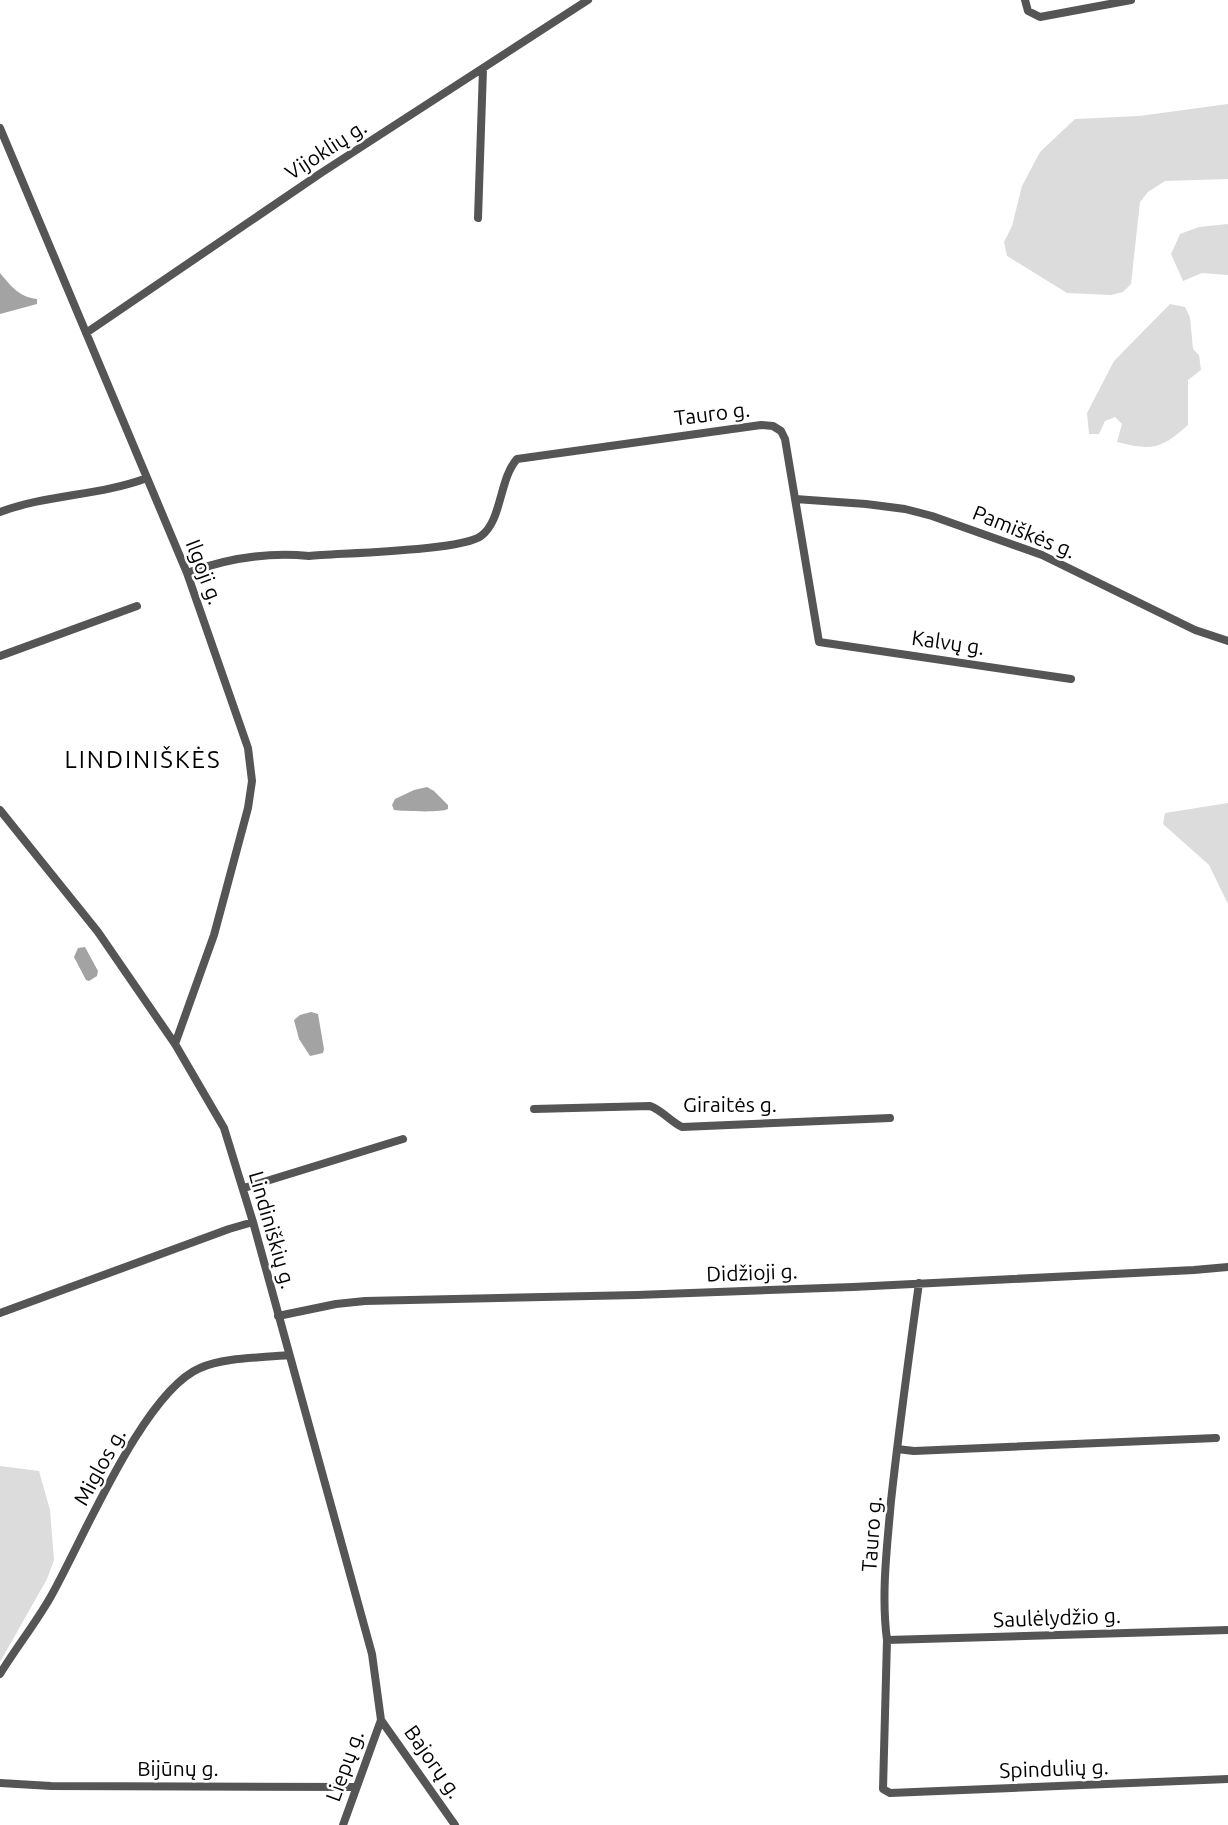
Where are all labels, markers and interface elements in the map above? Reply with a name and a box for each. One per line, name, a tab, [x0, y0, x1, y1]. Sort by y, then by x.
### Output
street label: Vijoklių g.	[280, 114, 370, 184]
street label: Tauro g.	[673, 396, 751, 430]
street label: Pamiškės g.	[970, 500, 1079, 563]
street label: Ilgoji g.	[182, 536, 228, 607]
street label: Kalvų g.	[910, 625, 986, 659]
district label: LINDINIŠKĖS	[64, 745, 222, 773]
street label: Giraitės g.	[683, 1092, 777, 1116]
street label: Lindiniškių g.	[245, 1168, 301, 1291]
street label: Didžioji g.	[706, 1258, 798, 1286]
street label: Miglos g.	[68, 1424, 130, 1509]
street label: Tauro g.	[856, 1495, 886, 1573]
street label: Saulėlydžio g.	[993, 1603, 1121, 1631]
street label: Bajorų g.	[400, 1720, 468, 1803]
street label: Liepų g.	[320, 1727, 368, 1804]
street label: Spindulių g.	[999, 1754, 1109, 1782]
street label: Bijūnų g.	[137, 1756, 219, 1780]

